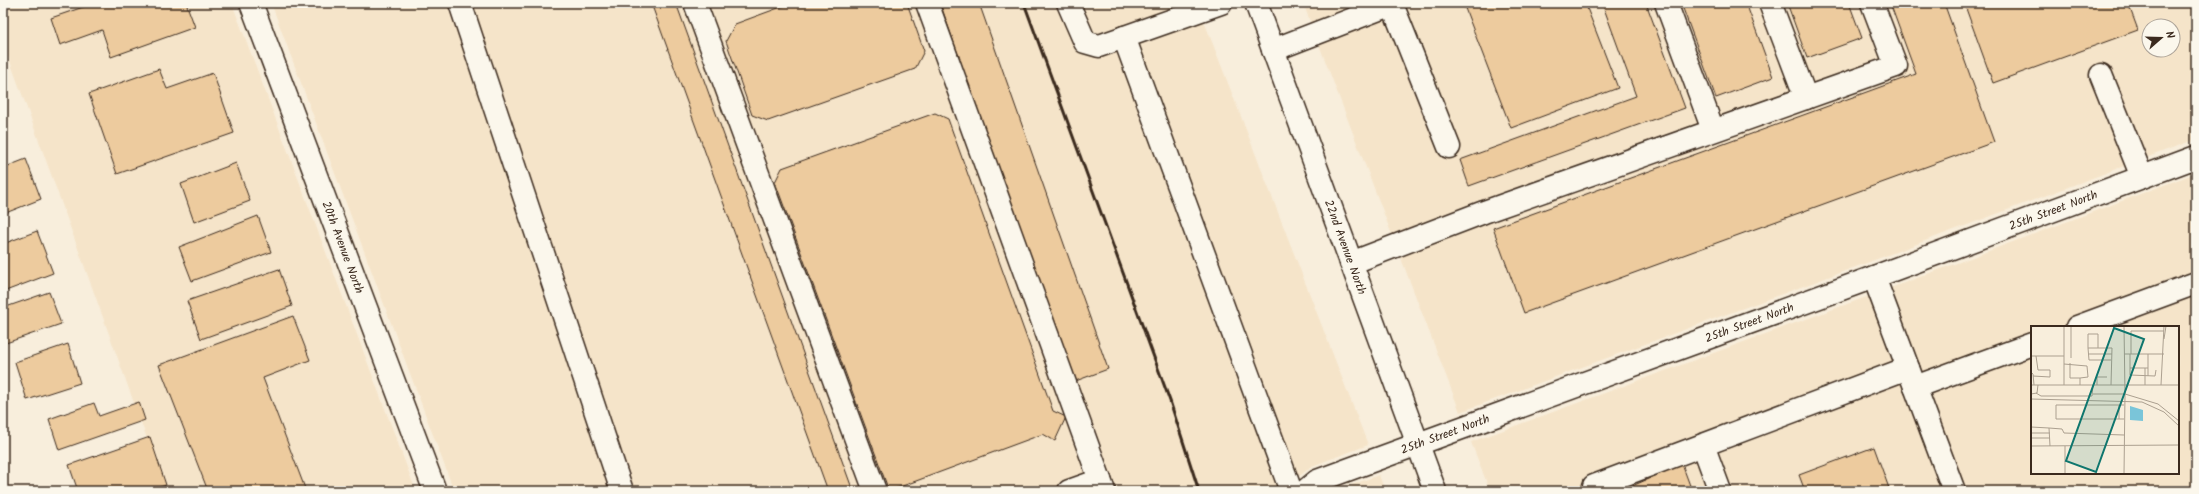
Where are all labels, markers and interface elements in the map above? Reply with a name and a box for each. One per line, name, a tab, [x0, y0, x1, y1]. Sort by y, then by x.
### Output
north arrow	[2141, 18, 2181, 58]
text: N	[2160, 29, 2179, 41]
street label: 25th Street North	[2006, 185, 2100, 235]
street label: 22nd Avenue North	[1319, 197, 1372, 297]
street label: 20th Avenue North	[317, 198, 369, 296]
street label: 25th Street North	[1702, 298, 1796, 348]
inset map	[2031, 326, 2179, 474]
street label: 25th Street North	[1398, 409, 1492, 459]

